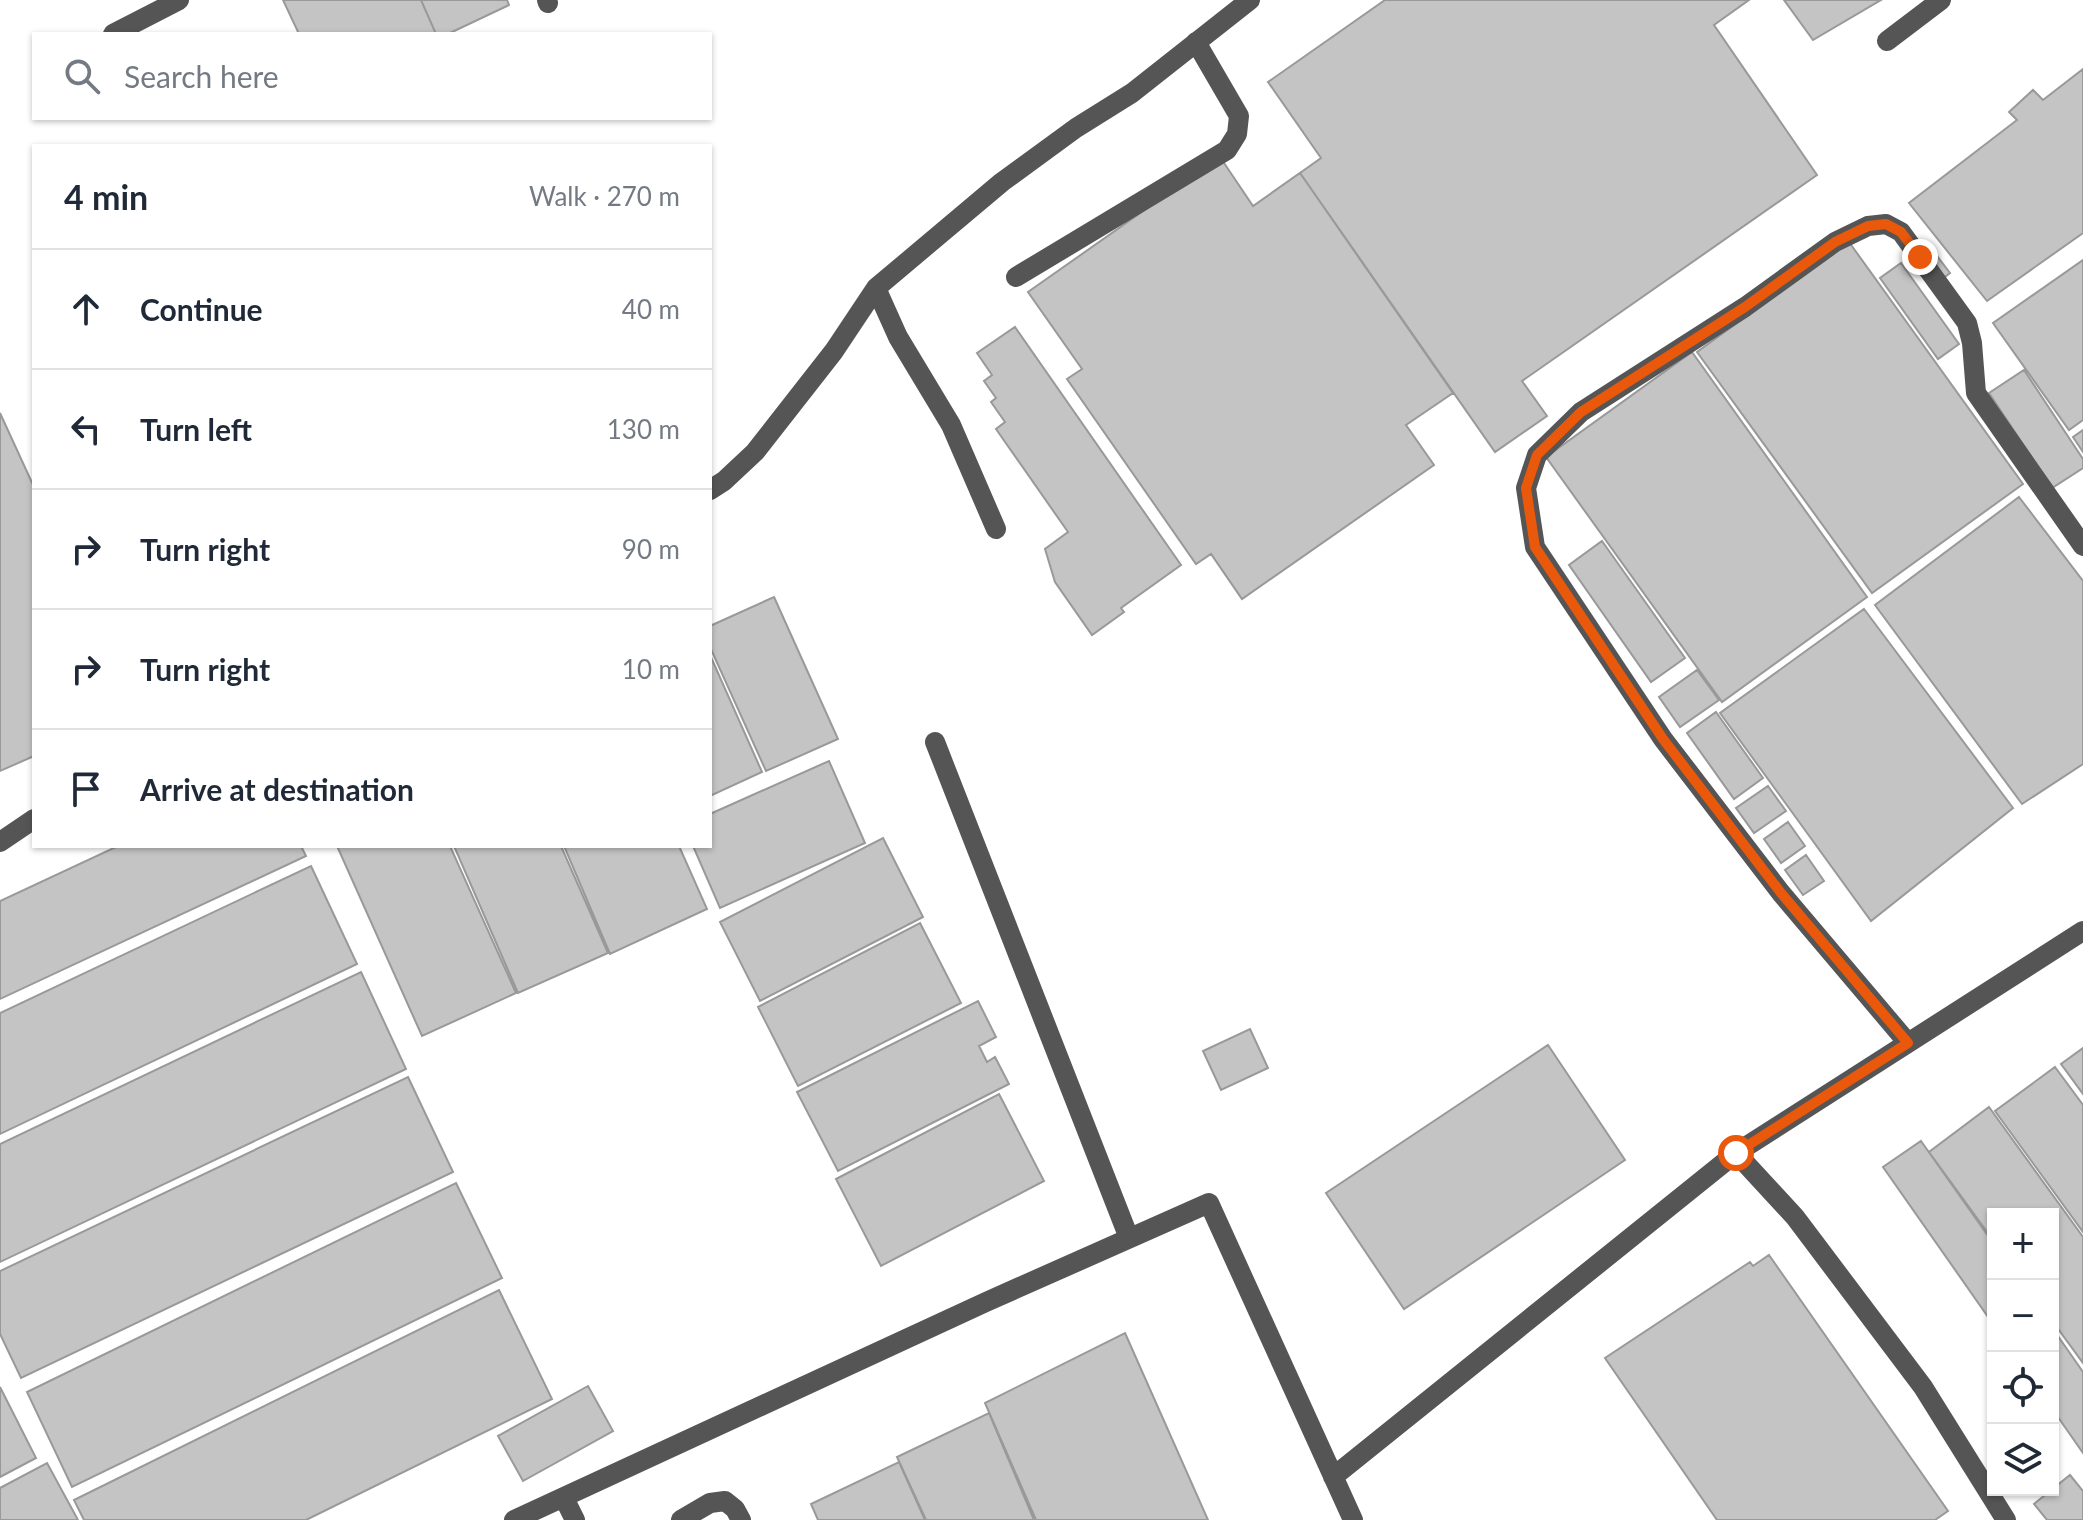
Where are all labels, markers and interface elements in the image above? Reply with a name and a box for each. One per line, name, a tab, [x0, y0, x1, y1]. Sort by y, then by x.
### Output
search box	[32, 32, 712, 120]
icon: search	[60, 54, 104, 98]
text: Search here	[124, 58, 279, 94]
text: 4 min	[64, 176, 148, 217]
text: Walk · 270 m	[529, 180, 680, 212]
route end	[1902, 239, 1938, 275]
icon: ahead	[64, 287, 108, 331]
text: Continue	[140, 291, 263, 327]
text: 40 m	[622, 293, 680, 325]
icon: left	[64, 407, 108, 451]
text: Turn left	[140, 411, 252, 447]
text: 130 m	[607, 413, 680, 445]
icon: right	[64, 527, 108, 571]
text: Turn right	[140, 531, 270, 567]
text: 90 m	[622, 533, 680, 565]
icon: right	[64, 647, 108, 691]
text: Turn right	[140, 651, 270, 687]
text: 10 m	[622, 653, 680, 685]
icon: arrive	[64, 767, 108, 811]
text: Arrive at destination	[140, 771, 414, 807]
route start	[1718, 1135, 1754, 1171]
map controls	[1987, 1208, 2059, 1496]
button: +	[1987, 1208, 2059, 1280]
button: −	[1987, 1280, 2059, 1352]
button: locate	[1987, 1352, 2059, 1424]
button: layers	[1987, 1424, 2059, 1496]

